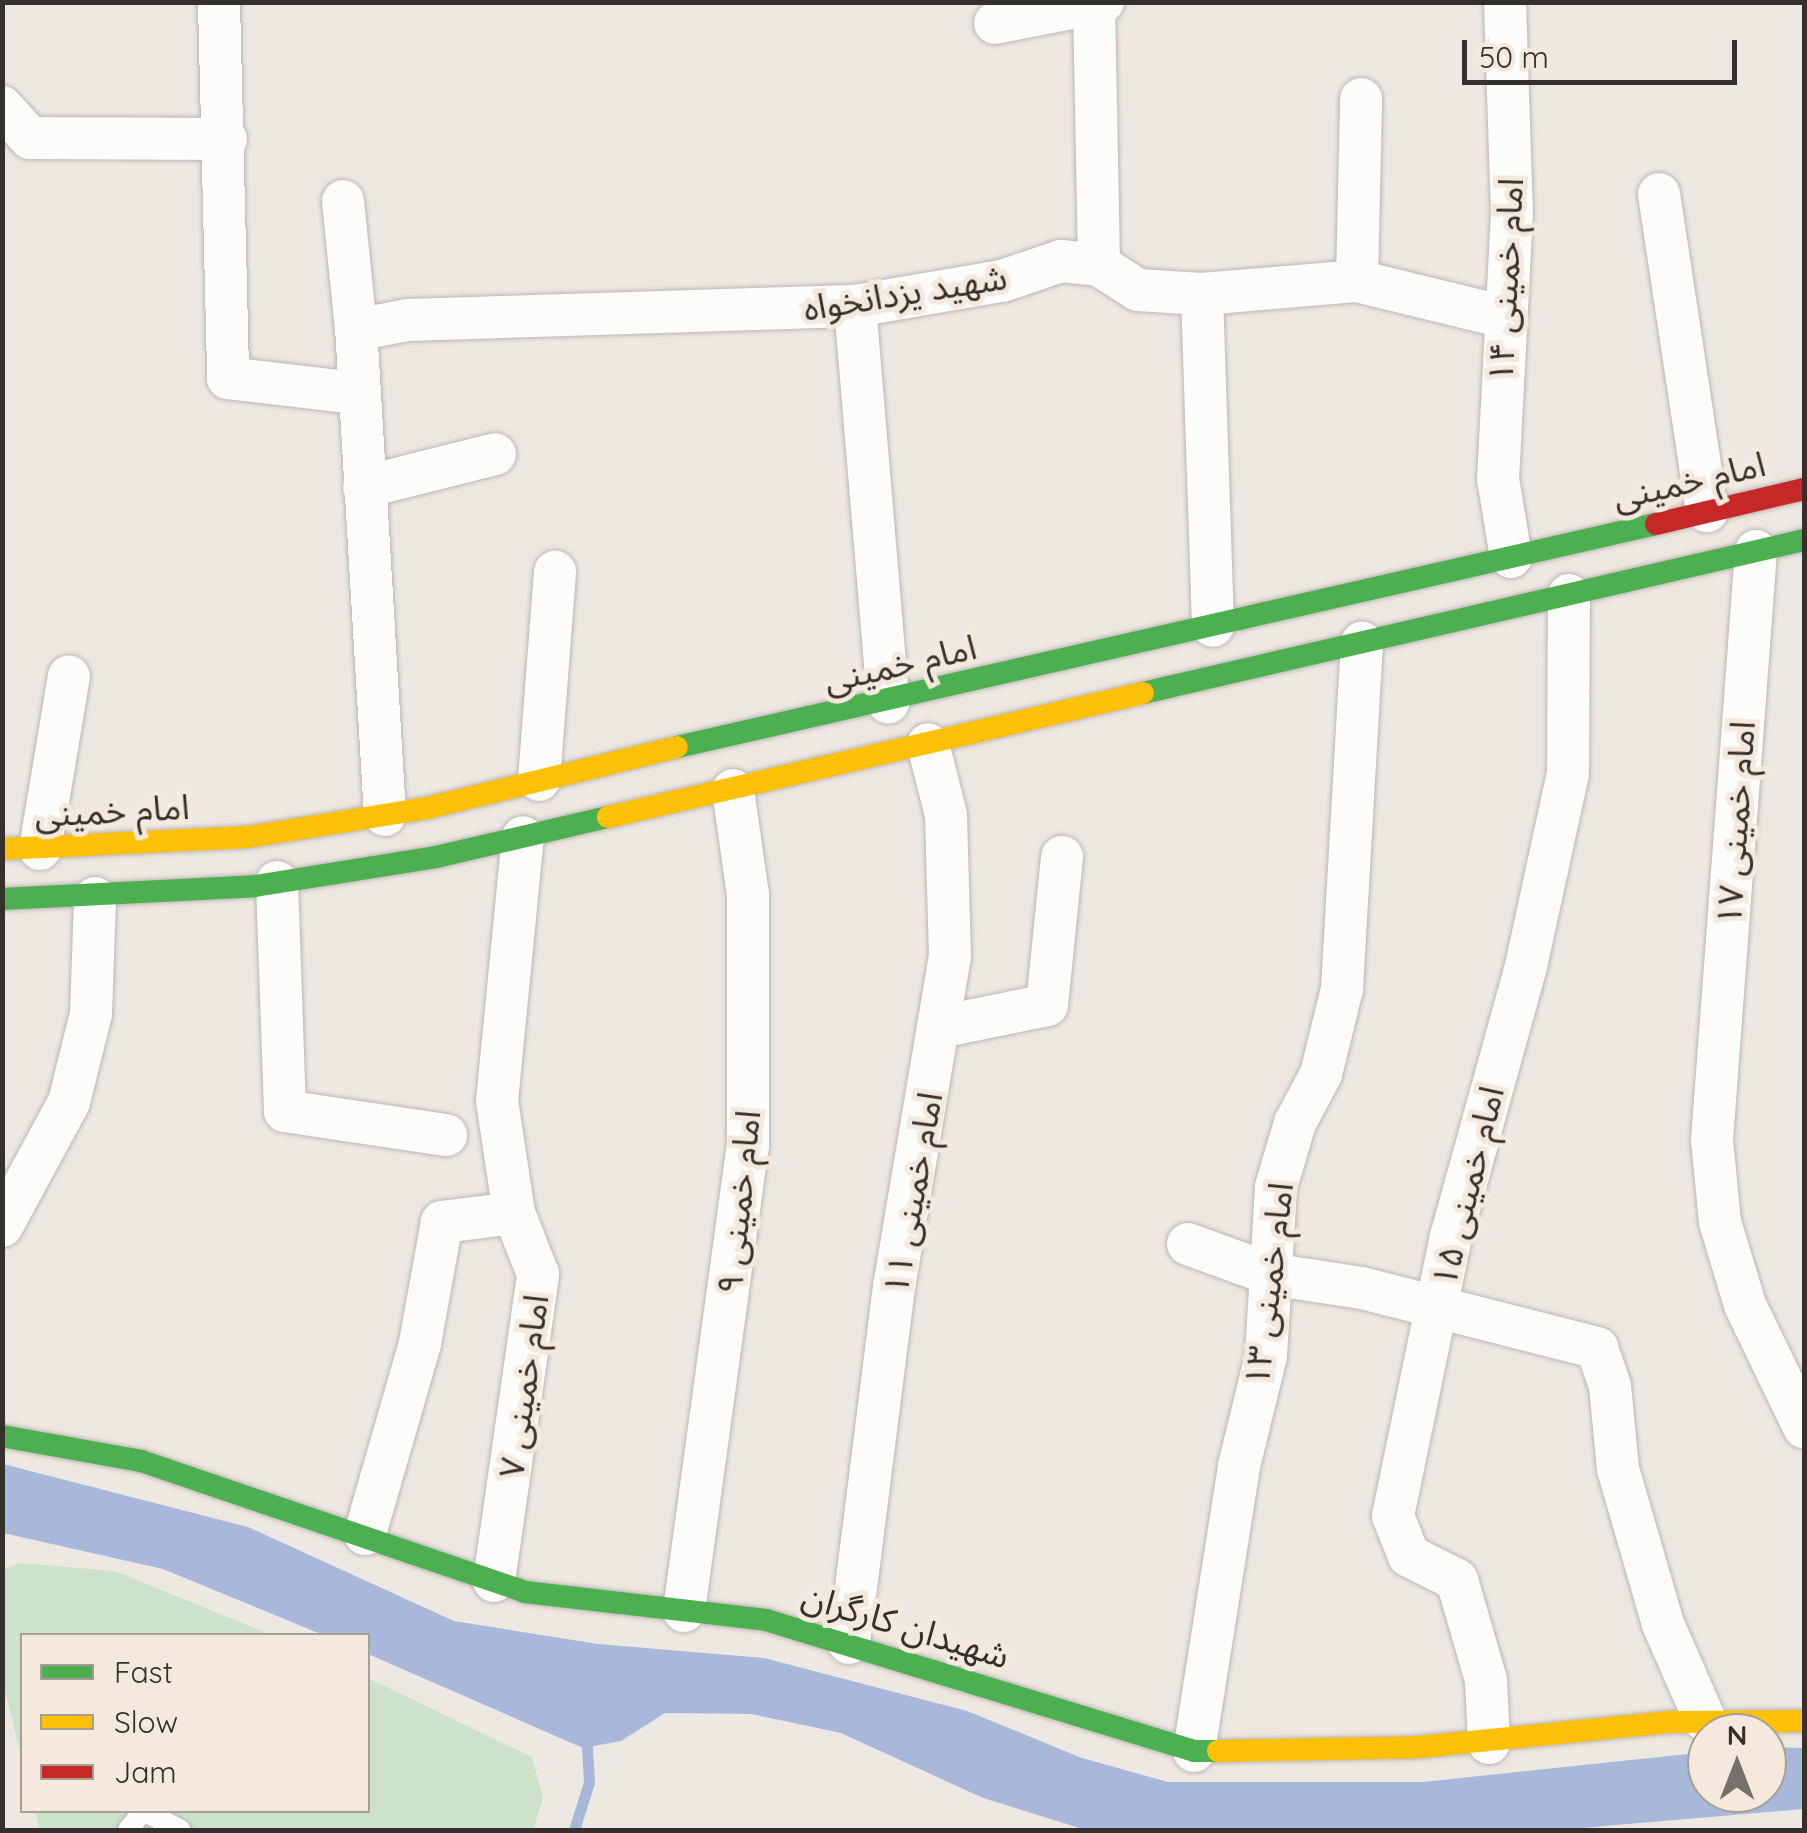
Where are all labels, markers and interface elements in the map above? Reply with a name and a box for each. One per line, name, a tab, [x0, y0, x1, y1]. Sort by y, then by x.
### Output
scale bar	[1467, 20, 1742, 82]
text: 50 m	[1479, 38, 1549, 76]
street label: امام خمینی ۱۴	[1479, 177, 1531, 383]
street label: شهید یزدانخواه	[800, 255, 1010, 329]
street label: امام خمینی	[1609, 442, 1769, 518]
street label: امام خمینی	[820, 625, 980, 701]
street label: امام خمینی ۱۷	[1707, 719, 1763, 927]
street label: امام خمینی	[33, 785, 191, 835]
street label: امام خمینی ۱۵	[1422, 1082, 1512, 1290]
street label: امام خمینی ۱۱	[874, 1089, 950, 1297]
street label: امام خمینی ۹	[707, 1108, 769, 1296]
street label: امام خمینی ۱۳	[1235, 1180, 1301, 1388]
street label: امام خمینی ۷	[489, 1292, 557, 1480]
street label: شهیدان کارگران	[797, 1574, 1015, 1676]
legend	[20, 1633, 370, 1813]
text: Fast	[114, 1653, 173, 1691]
text: Slow	[114, 1703, 178, 1741]
north arrow	[1687, 1713, 1787, 1813]
text: N	[1727, 1717, 1747, 1752]
text: Jam	[114, 1753, 177, 1791]

